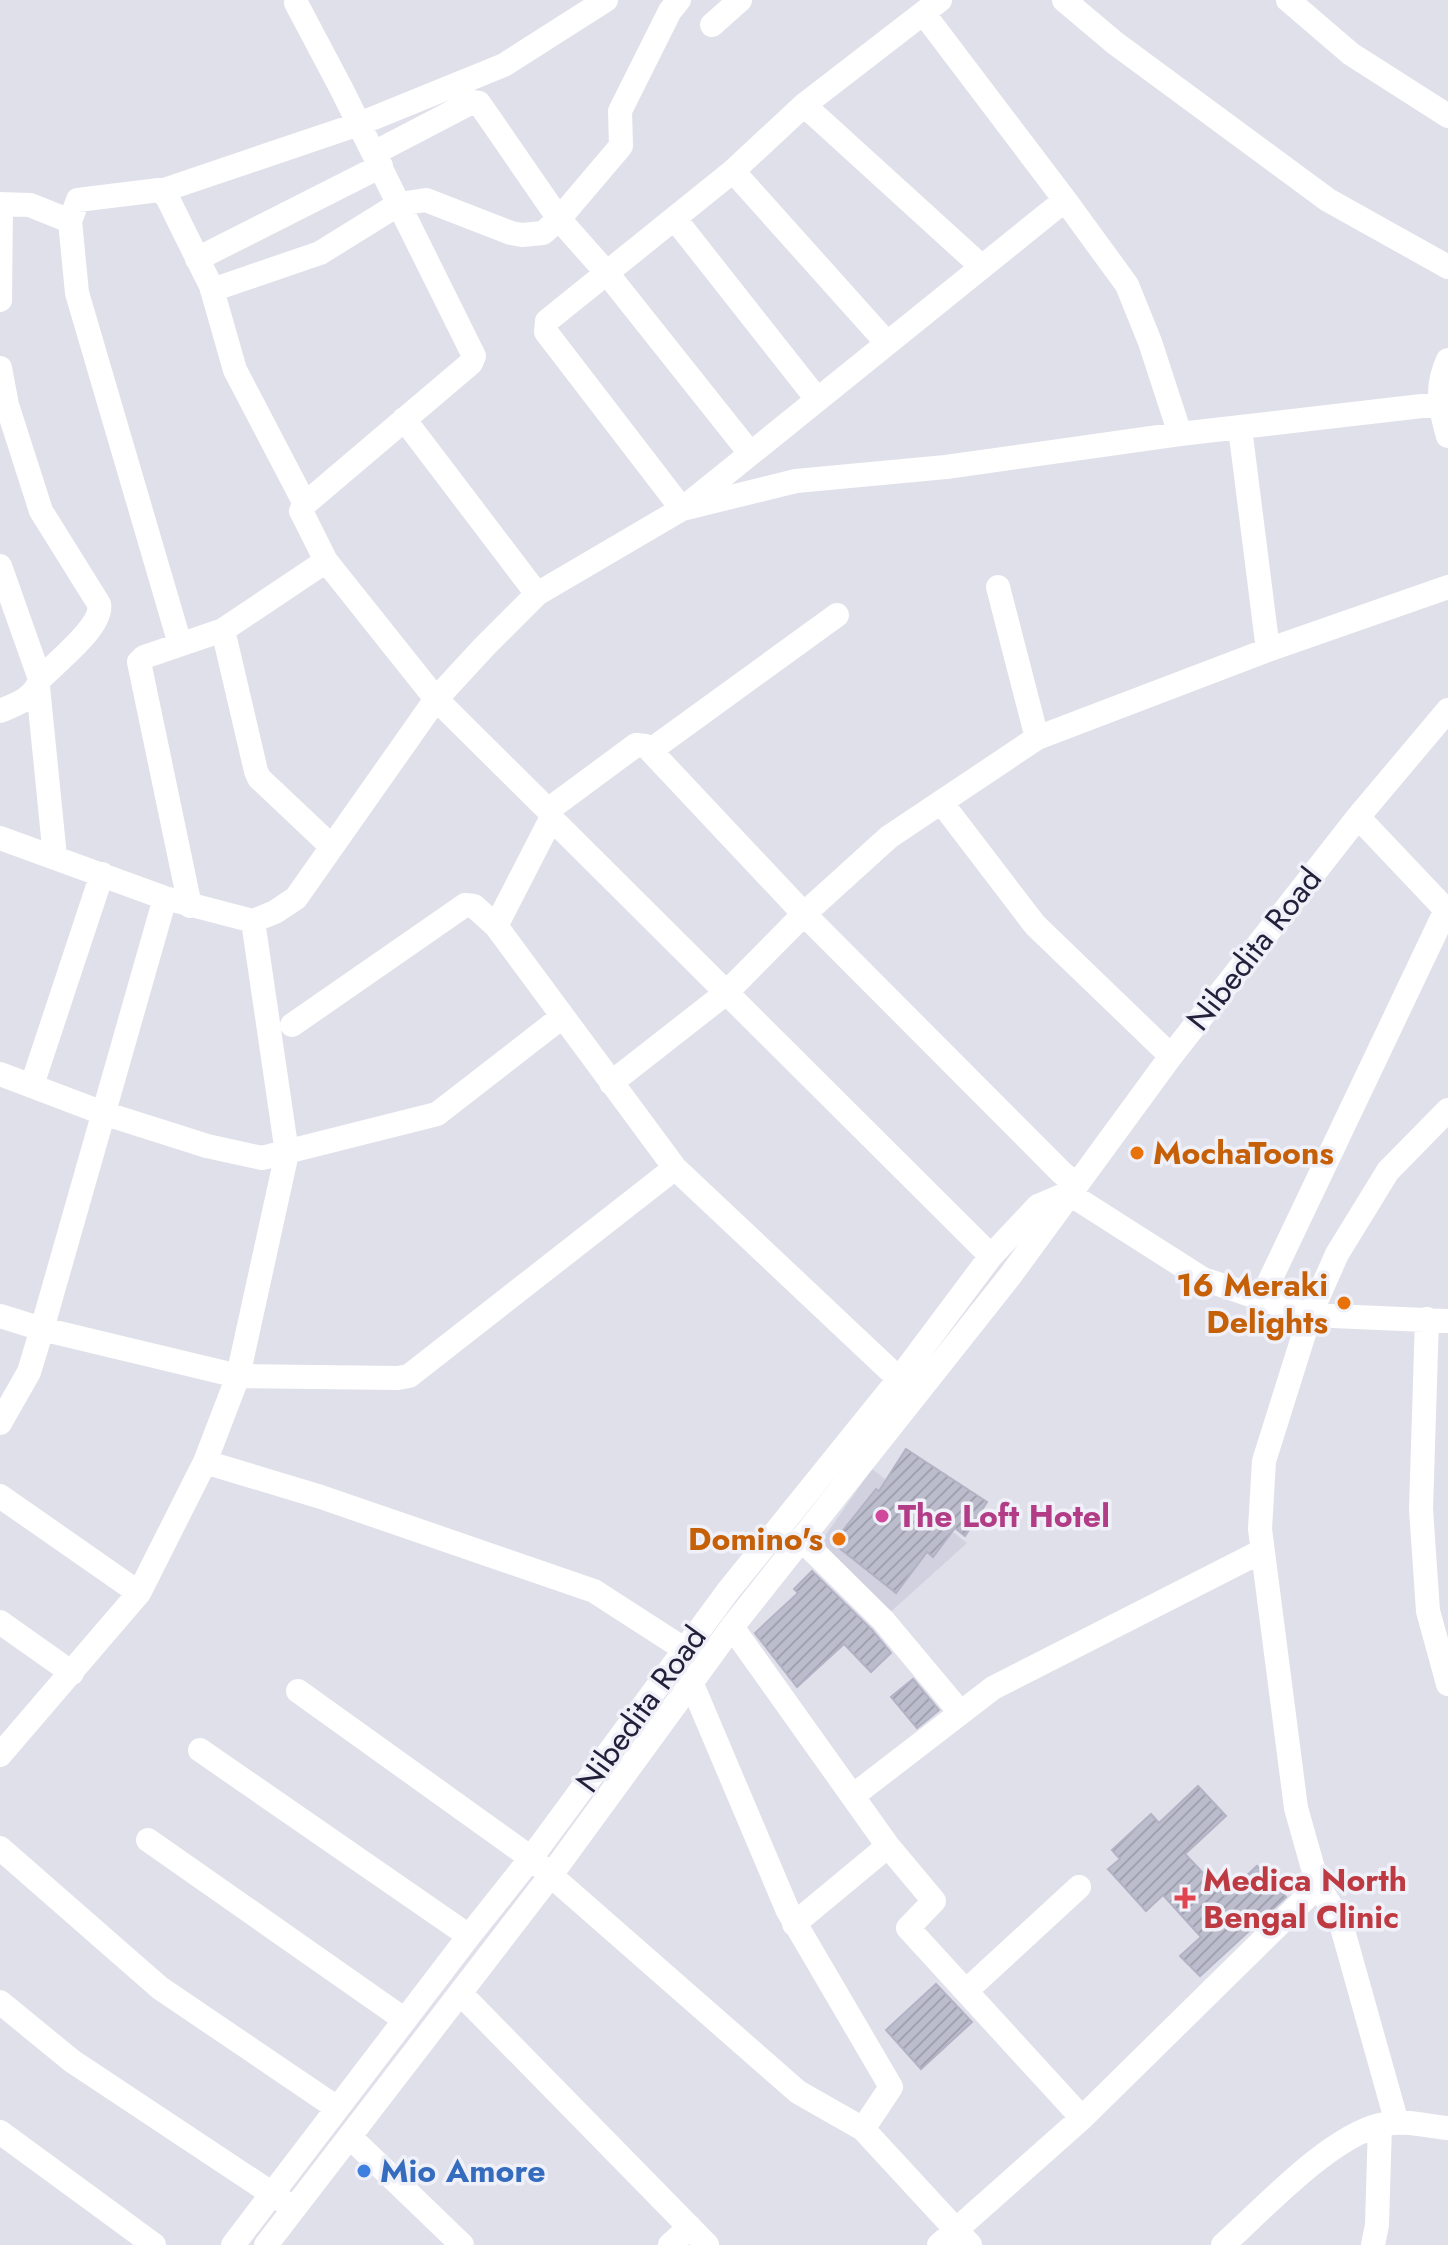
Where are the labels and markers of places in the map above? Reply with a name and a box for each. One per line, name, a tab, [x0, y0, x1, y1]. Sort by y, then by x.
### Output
place label: MochaToons	[1153, 1130, 1334, 1176]
marker: MochaToons	[1128, 1144, 1146, 1162]
place label: 16 Meraki Delights	[1176, 1262, 1328, 1345]
marker: 16 Meraki Delights	[1335, 1294, 1353, 1312]
place label: The Loft Hotel	[898, 1493, 1110, 1539]
marker: The Loft Hotel	[873, 1507, 891, 1525]
place label: Domino's	[688, 1516, 823, 1562]
marker: Domino's	[830, 1530, 848, 1548]
place label: Medica North Bengal Clinic	[1203, 1857, 1407, 1940]
marker: Medica North Bengal Clinic	[1174, 1887, 1196, 1909]
place label: Mio Amore	[380, 2148, 545, 2194]
marker: Mio Amore	[355, 2162, 373, 2180]

